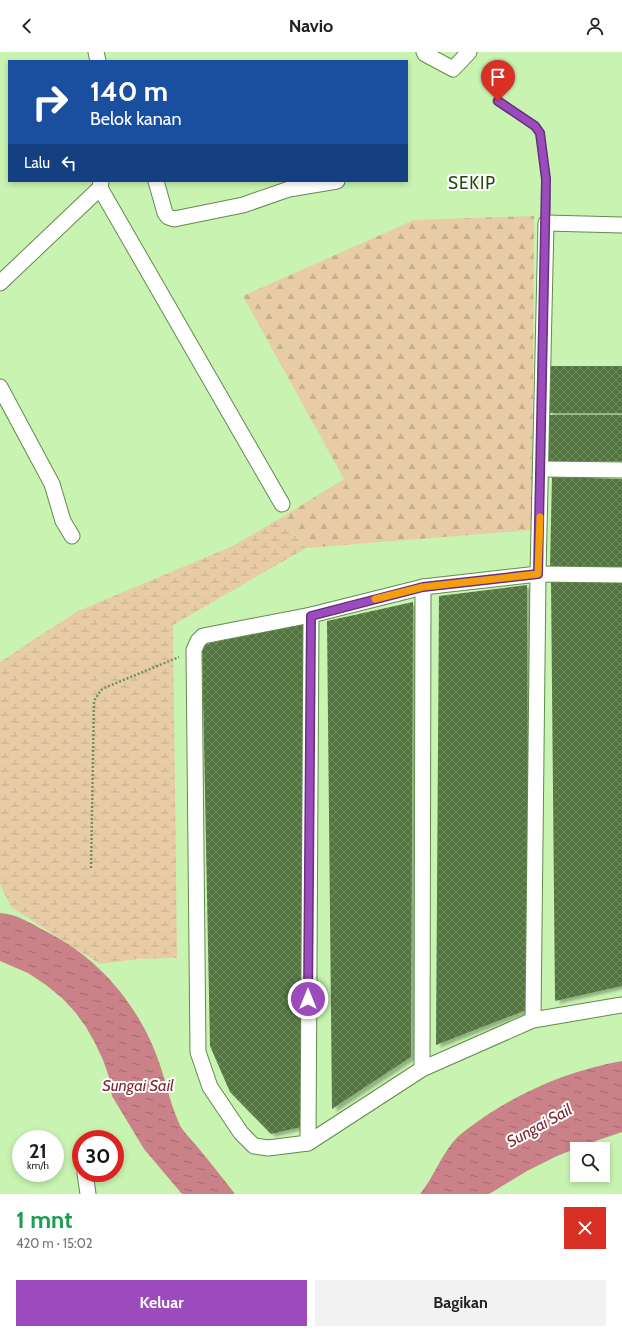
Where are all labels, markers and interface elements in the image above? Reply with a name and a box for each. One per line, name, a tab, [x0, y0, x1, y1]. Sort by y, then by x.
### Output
icon: back	[16, 15, 38, 37]
text: Navio	[289, 15, 333, 37]
icon: person	[584, 15, 606, 37]
pin	[481, 60, 515, 101]
icon: arrive	[487, 66, 509, 88]
text: 140 m	[90, 74, 168, 108]
icon: right	[24, 76, 76, 128]
text: Belok kanan	[90, 108, 182, 130]
icon: left	[58, 152, 80, 174]
text: Lalu	[24, 154, 50, 172]
district label: SEKIP	[448, 173, 496, 193]
position arrow	[287, 978, 329, 1020]
water label: Sungai Sail	[102, 1076, 174, 1095]
water label: Sungai Sail	[503, 1100, 575, 1151]
speed limit sign: 30	[72, 1130, 124, 1182]
text: 21	[29, 1139, 47, 1163]
map controls	[570, 1142, 610, 1182]
button: search	[570, 1142, 610, 1182]
text: km/h	[27, 1159, 49, 1172]
text: 1 mnt	[16, 1205, 72, 1234]
button: close	[564, 1207, 606, 1249]
text: 420 m · 15:02	[16, 1235, 93, 1251]
button: Keluar	[16, 1280, 307, 1326]
button: Bagikan	[315, 1280, 606, 1326]

